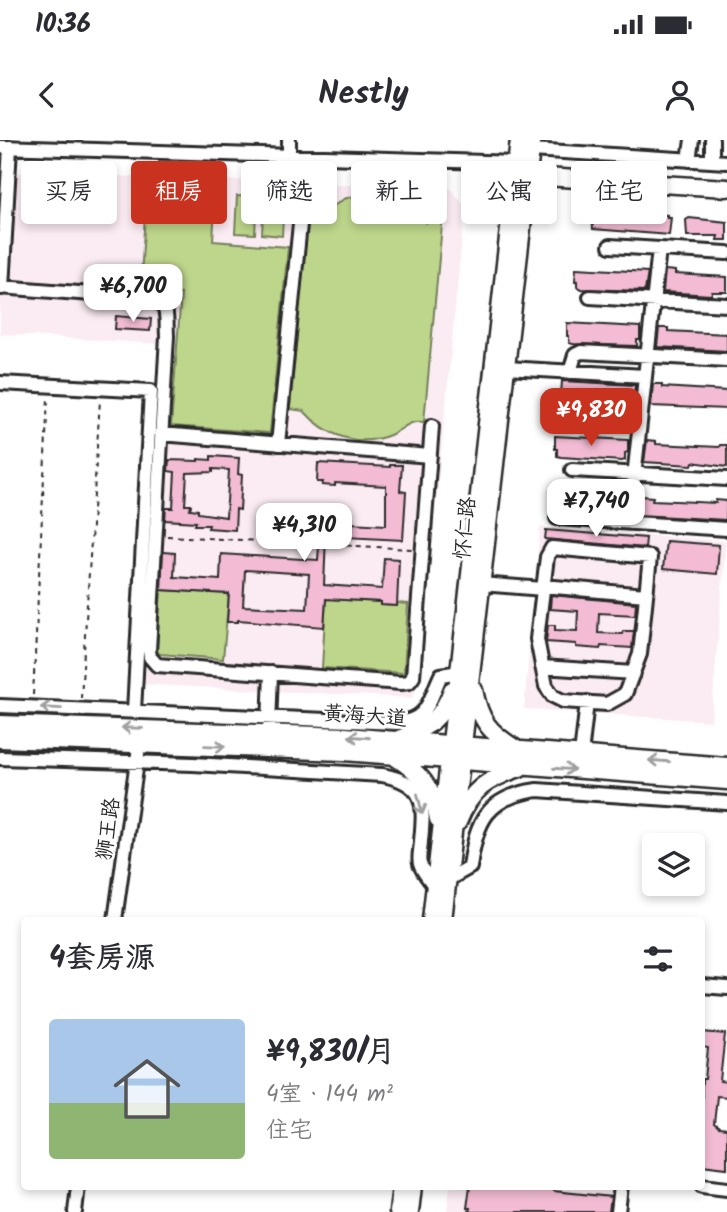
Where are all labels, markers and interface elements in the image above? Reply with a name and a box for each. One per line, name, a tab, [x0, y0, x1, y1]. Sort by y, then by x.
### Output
text: 10:36	[35, 4, 91, 46]
text: Nestly	[318, 69, 409, 120]
icon: back	[28, 76, 66, 114]
icon: person	[661, 76, 699, 114]
chip: 买房	[21, 161, 117, 224]
chip: 租房	[131, 161, 227, 224]
chip: 筛选	[241, 161, 337, 224]
chip: 新上	[351, 161, 447, 224]
chip: 公寓	[461, 161, 557, 224]
chip: 住宅	[571, 161, 667, 224]
pin: ¥6,700	[76, 264, 190, 324]
text: ¥6,700	[99, 269, 167, 305]
pin: ¥9,830	[534, 388, 648, 448]
text: ¥9,830	[556, 393, 626, 429]
pin: ¥7,740	[539, 480, 653, 539]
text: ¥7,740	[563, 484, 629, 520]
street label: 怀仁路	[446, 495, 486, 561]
pin: ¥4,310	[247, 504, 361, 563]
text: ¥4,310	[272, 508, 336, 544]
street label: 黄海大道	[322, 698, 408, 736]
one-way arrow	[40, 701, 63, 714]
one-way arrow	[120, 721, 143, 734]
one-way arrow	[348, 730, 371, 743]
one-way arrow	[203, 739, 226, 752]
one-way arrow	[648, 754, 671, 767]
one-way arrow	[553, 763, 575, 776]
one-way arrow	[414, 793, 427, 815]
street label: 狮王路	[88, 796, 130, 862]
map controls	[642, 833, 705, 896]
button: layers	[642, 833, 705, 896]
text: 4套房源	[49, 935, 155, 983]
icon: filters	[639, 940, 677, 978]
text: ¥9,830/月	[266, 1029, 395, 1077]
icon: home	[105, 1047, 189, 1131]
text: 4室 · 144 m²	[266, 1077, 393, 1113]
text: 住宅	[266, 1113, 312, 1149]

